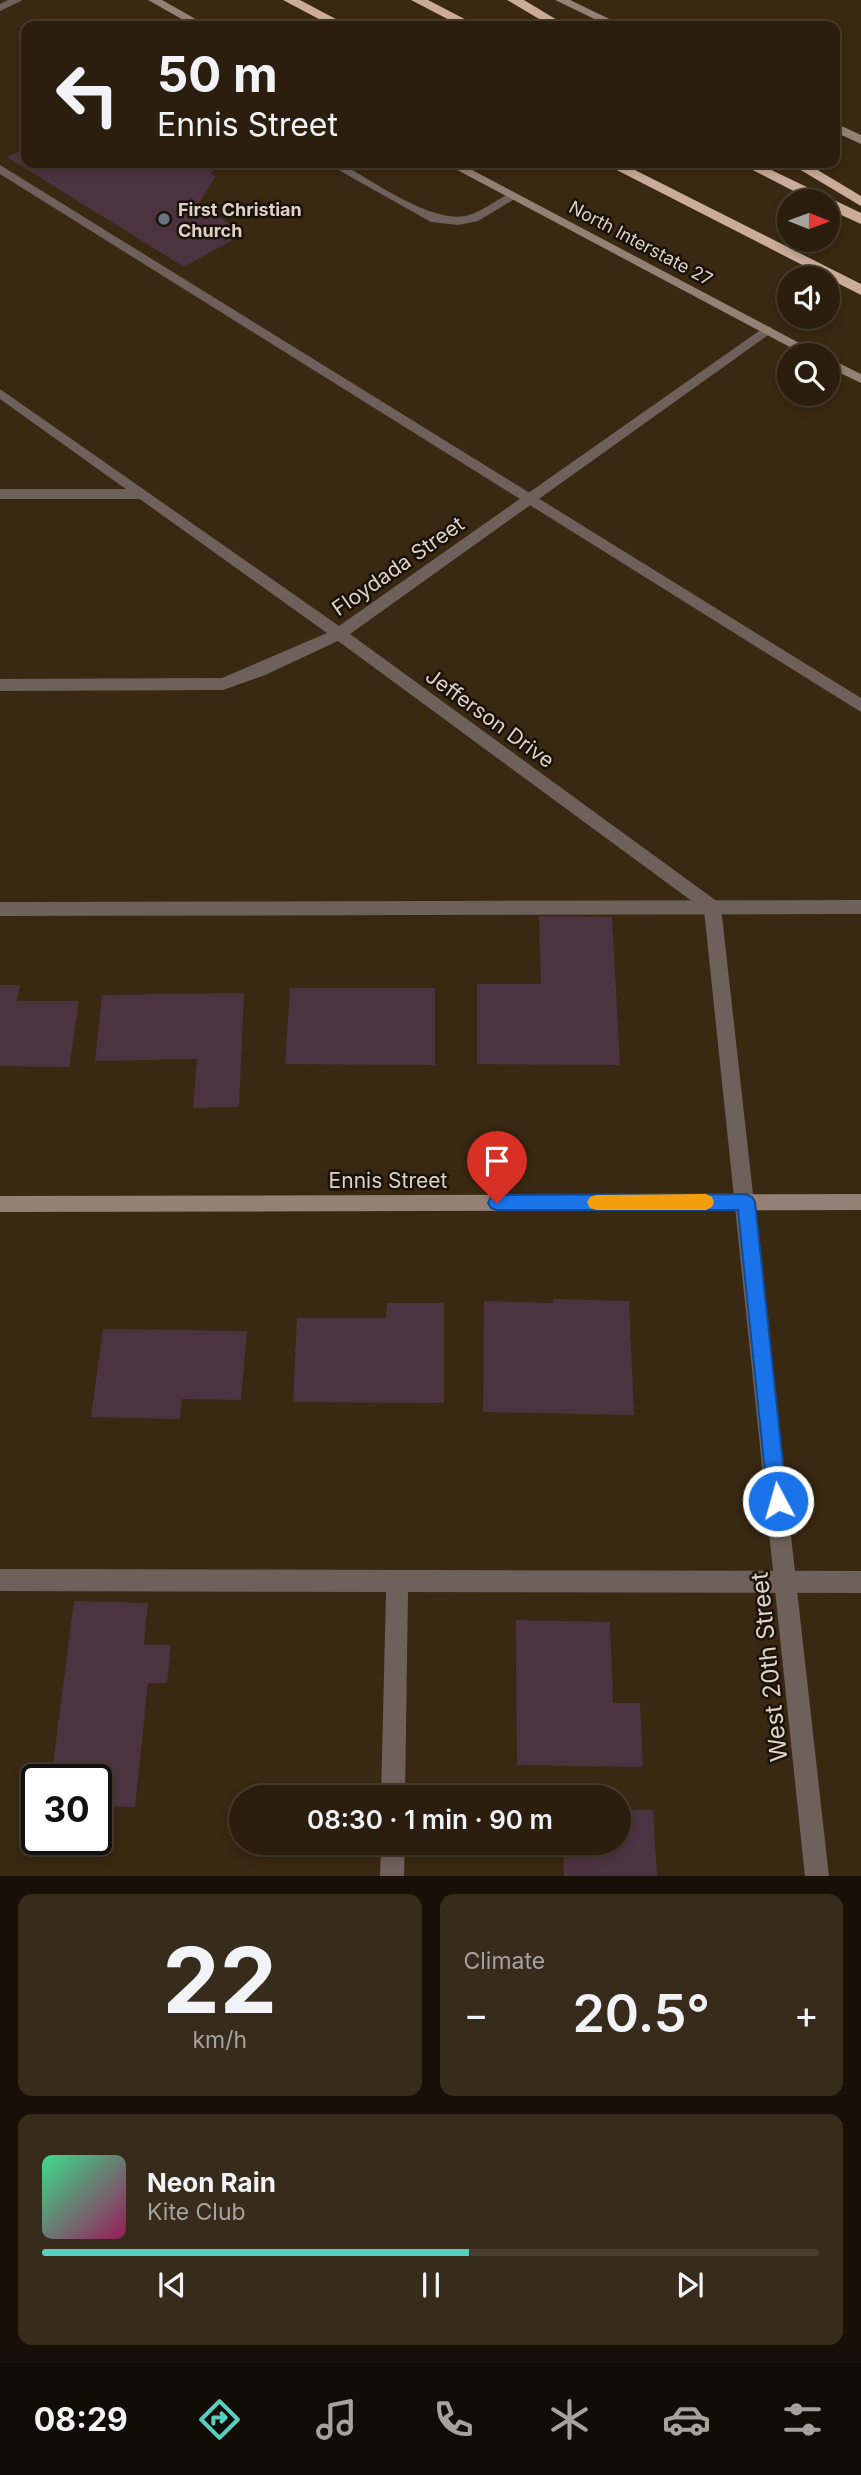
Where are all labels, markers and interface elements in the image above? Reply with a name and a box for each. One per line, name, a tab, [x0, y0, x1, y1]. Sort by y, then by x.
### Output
text: 50 m	[157, 45, 278, 104]
icon: left	[42, 49, 133, 140]
text: Ennis Street	[157, 105, 338, 144]
north arrow	[777, 189, 840, 252]
map controls	[777, 189, 840, 406]
street label: North Interstate 27	[566, 196, 716, 290]
place label: First Christian Church	[178, 199, 302, 241]
marker: First Christian Church	[156, 211, 172, 227]
button: sound	[777, 266, 840, 329]
button: search	[777, 343, 840, 406]
street label: Floydada Street	[327, 511, 469, 621]
street label: Jefferson Drive	[421, 663, 559, 773]
pin	[467, 1131, 527, 1203]
icon: arrive	[478, 1142, 516, 1180]
street label: Ennis Street	[329, 1168, 448, 1193]
position arrow	[741, 1464, 815, 1538]
street label: West 20th Street	[745, 1571, 793, 1763]
speed limit sign: 30	[21, 1764, 112, 1855]
text: 08:30 · 1 min · 90 m	[307, 1804, 553, 1835]
text: 22	[162, 1925, 277, 2035]
text: Climate	[464, 1947, 545, 1975]
text: 20.5°	[572, 1982, 710, 2045]
text: −	[464, 1991, 489, 2037]
text: +	[794, 1991, 819, 2037]
text: km/h	[192, 2026, 247, 2054]
text: Neon Rain	[147, 2167, 276, 2198]
text: Kite Club	[147, 2198, 246, 2226]
icon: previous	[153, 2266, 191, 2304]
icon: pause	[412, 2266, 450, 2304]
icon: next	[671, 2266, 709, 2304]
icon: directions	[195, 2395, 244, 2444]
icon: music	[312, 2395, 361, 2444]
icon: phone	[429, 2395, 478, 2444]
icon: climate	[545, 2395, 594, 2444]
icon: car	[662, 2395, 711, 2444]
icon: filters	[778, 2395, 827, 2444]
text: 08:29	[34, 2400, 128, 2439]

